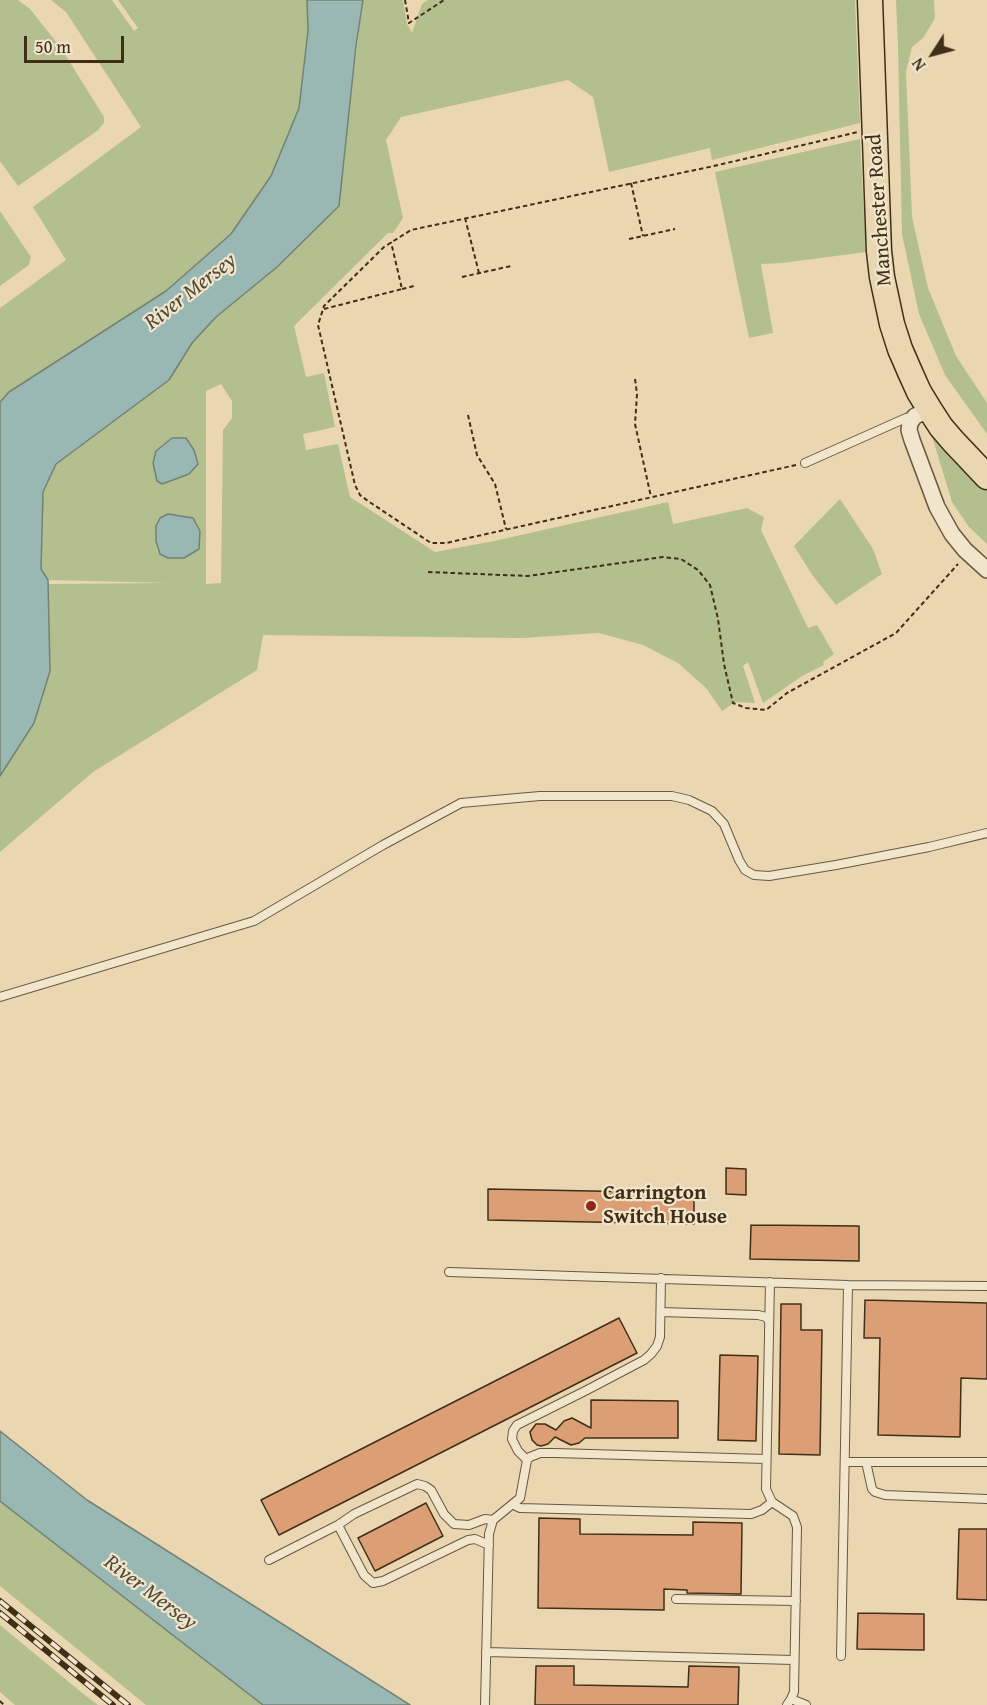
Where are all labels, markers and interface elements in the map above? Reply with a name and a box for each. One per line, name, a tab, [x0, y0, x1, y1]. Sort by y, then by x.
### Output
scale bar	[27, 24, 128, 62]
north arrow	[903, 24, 963, 84]
text: 50 m	[35, 33, 71, 60]
text: N	[906, 53, 931, 76]
street label: Manchester Road	[862, 133, 898, 287]
water label: River Mersey	[140, 248, 242, 336]
place label: Carrington Switch House	[603, 1181, 727, 1231]
marker: Carrington Switch House	[584, 1199, 598, 1213]
water label: River Mersey	[98, 1550, 202, 1636]

